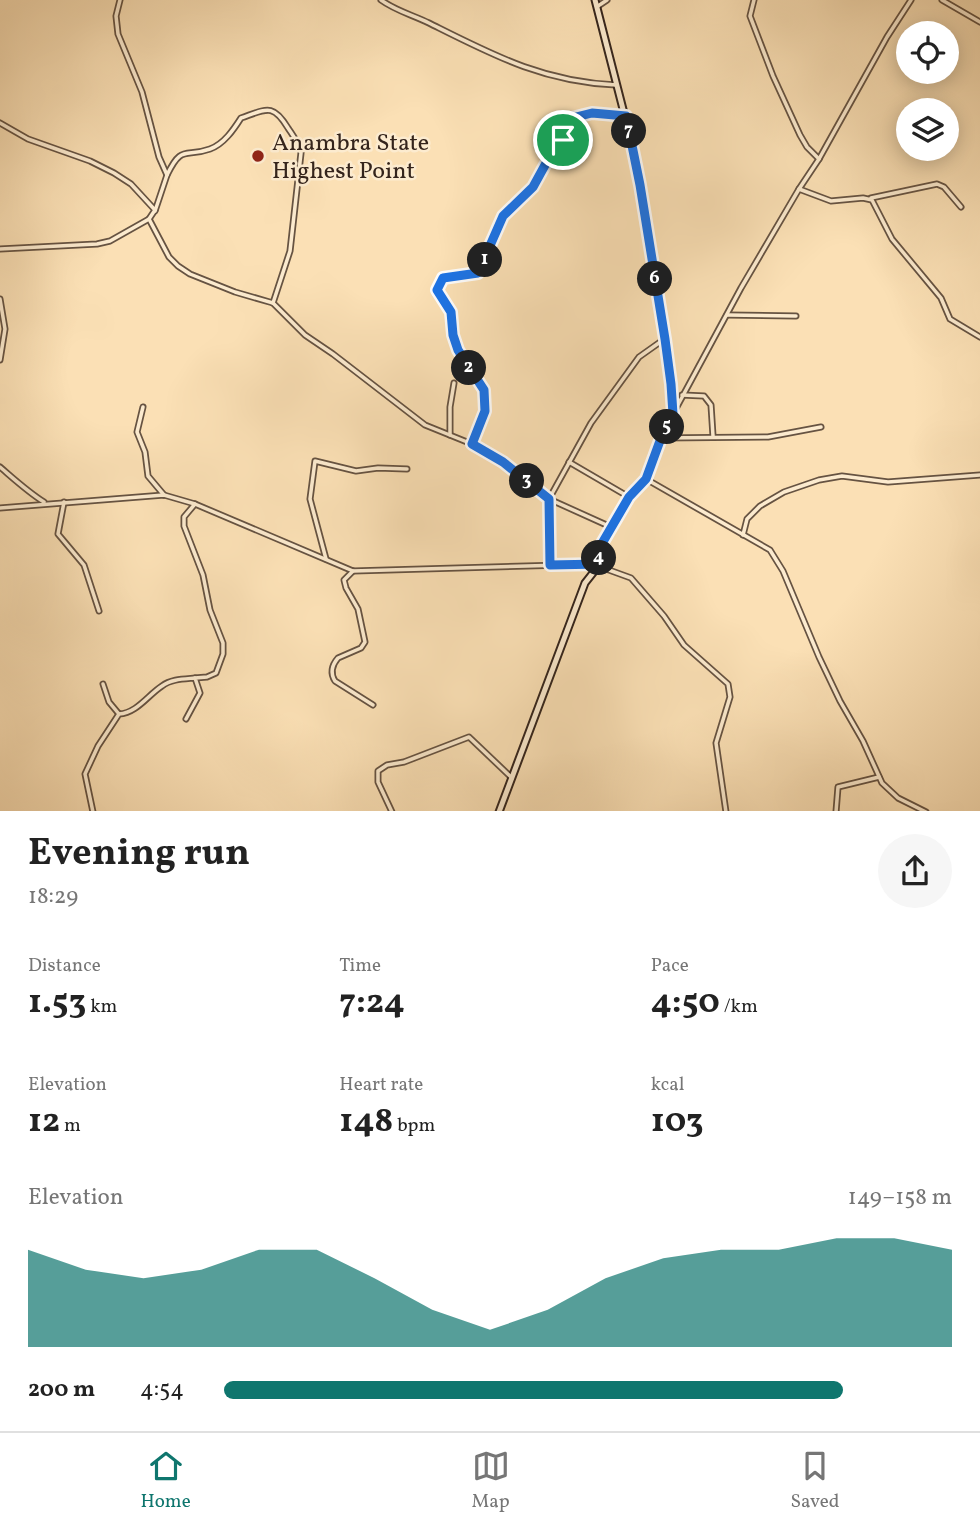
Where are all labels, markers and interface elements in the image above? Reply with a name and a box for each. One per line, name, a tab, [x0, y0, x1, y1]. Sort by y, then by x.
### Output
map controls	[896, 21, 959, 161]
button: locate	[896, 21, 959, 84]
button: layers	[896, 98, 959, 161]
pin	[533, 110, 593, 170]
pin: 7	[612, 114, 646, 148]
text: 7	[624, 117, 633, 143]
icon: arrive	[544, 121, 582, 159]
place label: Anambra State Highest Point	[272, 127, 429, 189]
marker: Anambra State Highest Point	[250, 148, 266, 164]
pin: 1	[468, 243, 503, 278]
text: 1	[481, 246, 488, 272]
pin: 6	[638, 262, 672, 296]
text: 6	[649, 265, 660, 291]
pin: 2	[452, 350, 486, 386]
text: 2	[464, 354, 473, 380]
pin: 5	[650, 410, 684, 444]
text: 5	[662, 413, 671, 439]
pin: 3	[510, 463, 544, 498]
text: 3	[522, 467, 531, 493]
pin: 4	[582, 540, 616, 576]
text: 4	[593, 544, 604, 570]
text: Evening run	[28, 828, 250, 881]
button: share	[878, 834, 952, 908]
text: 18:29	[28, 881, 78, 913]
text: Distance	[28, 953, 101, 979]
text: Time	[339, 953, 381, 979]
text: Pace	[651, 953, 689, 979]
text: 1.53	[28, 979, 86, 1027]
text: 7:24	[339, 979, 405, 1027]
text: 4:50	[651, 979, 720, 1027]
text: km	[86, 994, 117, 1020]
text: /km	[720, 994, 758, 1020]
text: Elevation	[28, 1072, 107, 1098]
text: Heart rate	[339, 1072, 423, 1098]
text: kcal	[651, 1072, 684, 1098]
text: 12	[28, 1098, 60, 1146]
text: 148	[339, 1098, 393, 1146]
text: 103	[651, 1098, 704, 1146]
text: m	[60, 1113, 81, 1139]
text: bpm	[393, 1113, 435, 1139]
text: Elevation	[28, 1182, 124, 1214]
text: 149–158 m	[848, 1182, 952, 1214]
text: 200 m	[28, 1374, 95, 1406]
text: 4:54	[140, 1374, 184, 1406]
tab: Home	[140, 1447, 191, 1515]
tab: Map	[472, 1447, 510, 1515]
tab: Saved	[791, 1447, 840, 1515]

